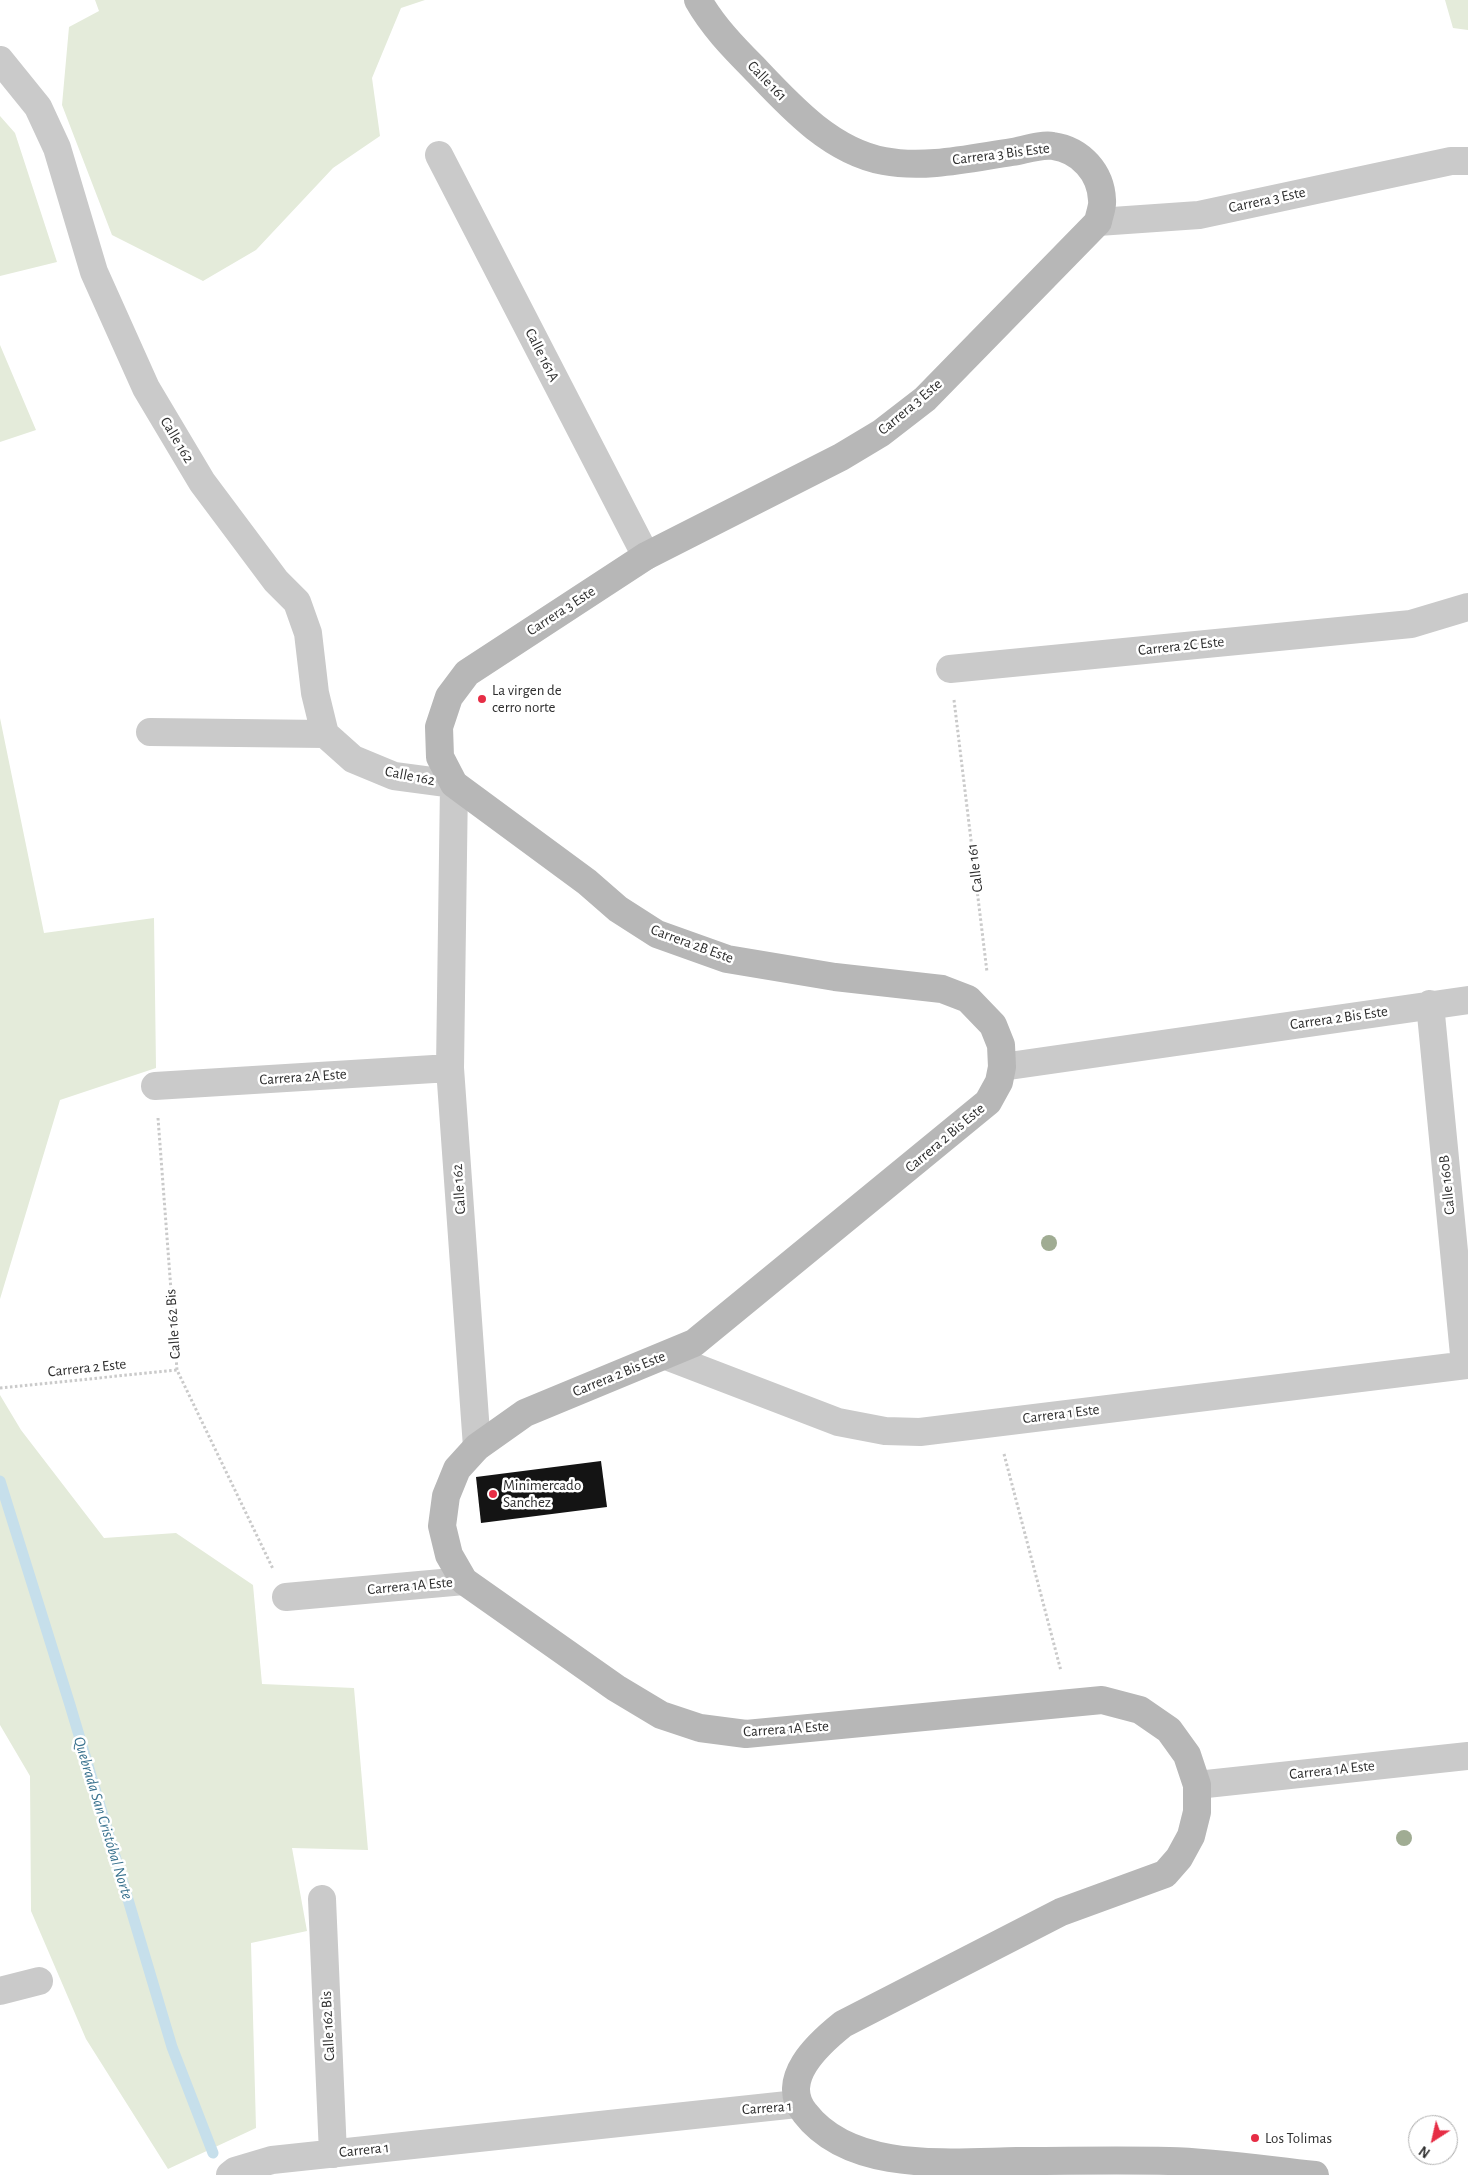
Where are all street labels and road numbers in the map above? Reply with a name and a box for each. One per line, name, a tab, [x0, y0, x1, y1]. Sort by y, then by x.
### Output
street label: Calle 161	[744, 57, 790, 105]
street label: Carrera 3 Bis Este	[951, 139, 1051, 169]
street label: Carrera 3 Este	[1227, 183, 1307, 217]
street label: Calle 161A	[521, 325, 563, 385]
street label: Carrera 3 Este	[874, 375, 946, 439]
street label: Calle 162	[156, 414, 198, 466]
street label: Carrera 3 Este	[523, 582, 599, 640]
street label: Carrera 2C Este	[1137, 633, 1225, 659]
street label: Calle 162	[383, 762, 437, 790]
street label: Calle 161	[963, 843, 987, 893]
street label: Carrera 2B Este	[648, 921, 736, 967]
street label: Carrera 2 Bis Este	[1289, 1002, 1389, 1034]
street label: Carrera 2A Este	[259, 1065, 347, 1089]
street label: Carrera 2 Bis Este	[901, 1099, 989, 1177]
street label: Calle 160B	[1435, 1154, 1459, 1216]
street label: Calle 162	[448, 1163, 470, 1215]
street label: Calle 162 Bis	[162, 1288, 184, 1360]
street label: Carrera 2 Bis Este	[570, 1347, 668, 1401]
street label: Carrera 2 Este	[47, 1355, 127, 1381]
street label: Carrera 1 Este	[1022, 1400, 1100, 1428]
street label: Carrera 1A Este	[366, 1573, 454, 1599]
street label: Carrera 1A Este	[743, 1717, 829, 1741]
street label: Carrera 1A Este	[1288, 1757, 1376, 1783]
street label: Calle 162 Bis	[317, 1990, 339, 2062]
street label: Carrera 1	[741, 2097, 793, 2119]
street label: Carrera 1	[338, 2138, 390, 2162]

